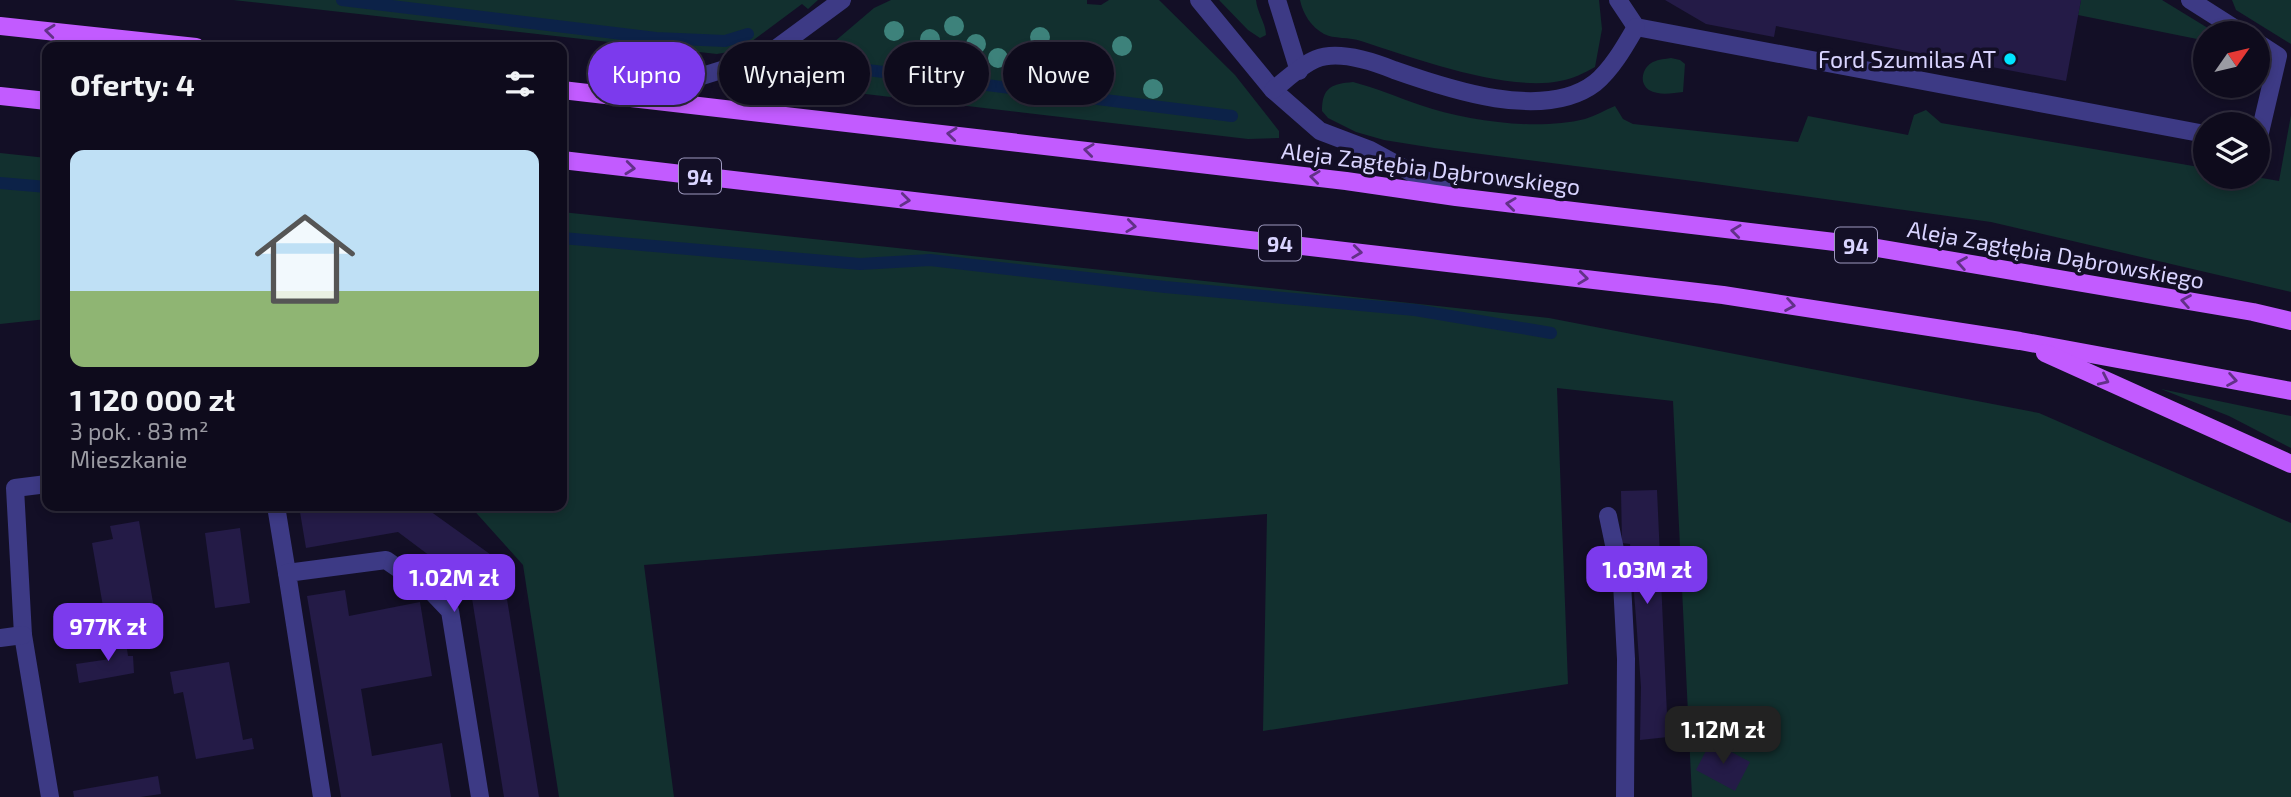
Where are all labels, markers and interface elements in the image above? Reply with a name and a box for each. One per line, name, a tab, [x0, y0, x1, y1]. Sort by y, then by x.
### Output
north arrow	[2193, 21, 2270, 98]
map controls	[2193, 21, 2270, 189]
one-way arrow	[44, 24, 55, 39]
chip: Kupno	[588, 42, 705, 105]
chip: Wynajem	[719, 42, 870, 105]
chip: Filtry	[884, 42, 989, 105]
chip: Nowe	[1003, 42, 1114, 105]
place label: Ford Szumilas AT	[1818, 45, 1996, 73]
marker: Ford Szumilas AT	[2002, 51, 2018, 67]
icon: filters	[501, 65, 539, 103]
text: Oferty: 4	[70, 66, 195, 102]
button: layers	[2193, 112, 2270, 189]
one-way arrow	[946, 127, 958, 142]
street label: Aleja Zagłębia Dąbrowskiego	[1280, 136, 1582, 200]
one-way arrow	[1084, 143, 1095, 158]
road number: 94	[679, 158, 721, 194]
one-way arrow	[624, 160, 635, 175]
one-way arrow	[1310, 170, 1321, 185]
one-way arrow	[900, 192, 911, 207]
icon: home	[242, 196, 368, 322]
one-way arrow	[1505, 196, 1516, 211]
street label: Aleja Zagłębia Dąbrowskiego	[1905, 214, 2207, 294]
one-way arrow	[1126, 218, 1137, 233]
one-way arrow	[1731, 223, 1742, 238]
road number: 94	[1259, 226, 1301, 260]
road number: 94	[1835, 228, 1877, 262]
one-way arrow	[1352, 244, 1363, 259]
one-way arrow	[1956, 256, 1968, 271]
one-way arrow	[1578, 271, 1589, 286]
one-way arrow	[2180, 294, 2192, 309]
one-way arrow	[1785, 297, 1796, 312]
one-way arrow	[2097, 372, 2109, 386]
one-way arrow	[2226, 372, 2238, 387]
text: 1 120 000 zł	[70, 381, 235, 417]
text: 3 pok. · 83 m²	[70, 417, 209, 445]
text: Mieszkanie	[70, 445, 187, 473]
pin: 1.03M zł	[1575, 546, 1719, 606]
pin: 1.02M zł	[382, 554, 526, 614]
text: 1.03M zł	[1602, 555, 1692, 583]
text: 1.02M zł	[409, 563, 499, 591]
pin: 977K zł	[43, 604, 173, 663]
text: 977K zł	[69, 612, 147, 640]
pin: 1.12M zł	[1651, 706, 1795, 766]
text: 1.12M zł	[1681, 715, 1765, 743]

